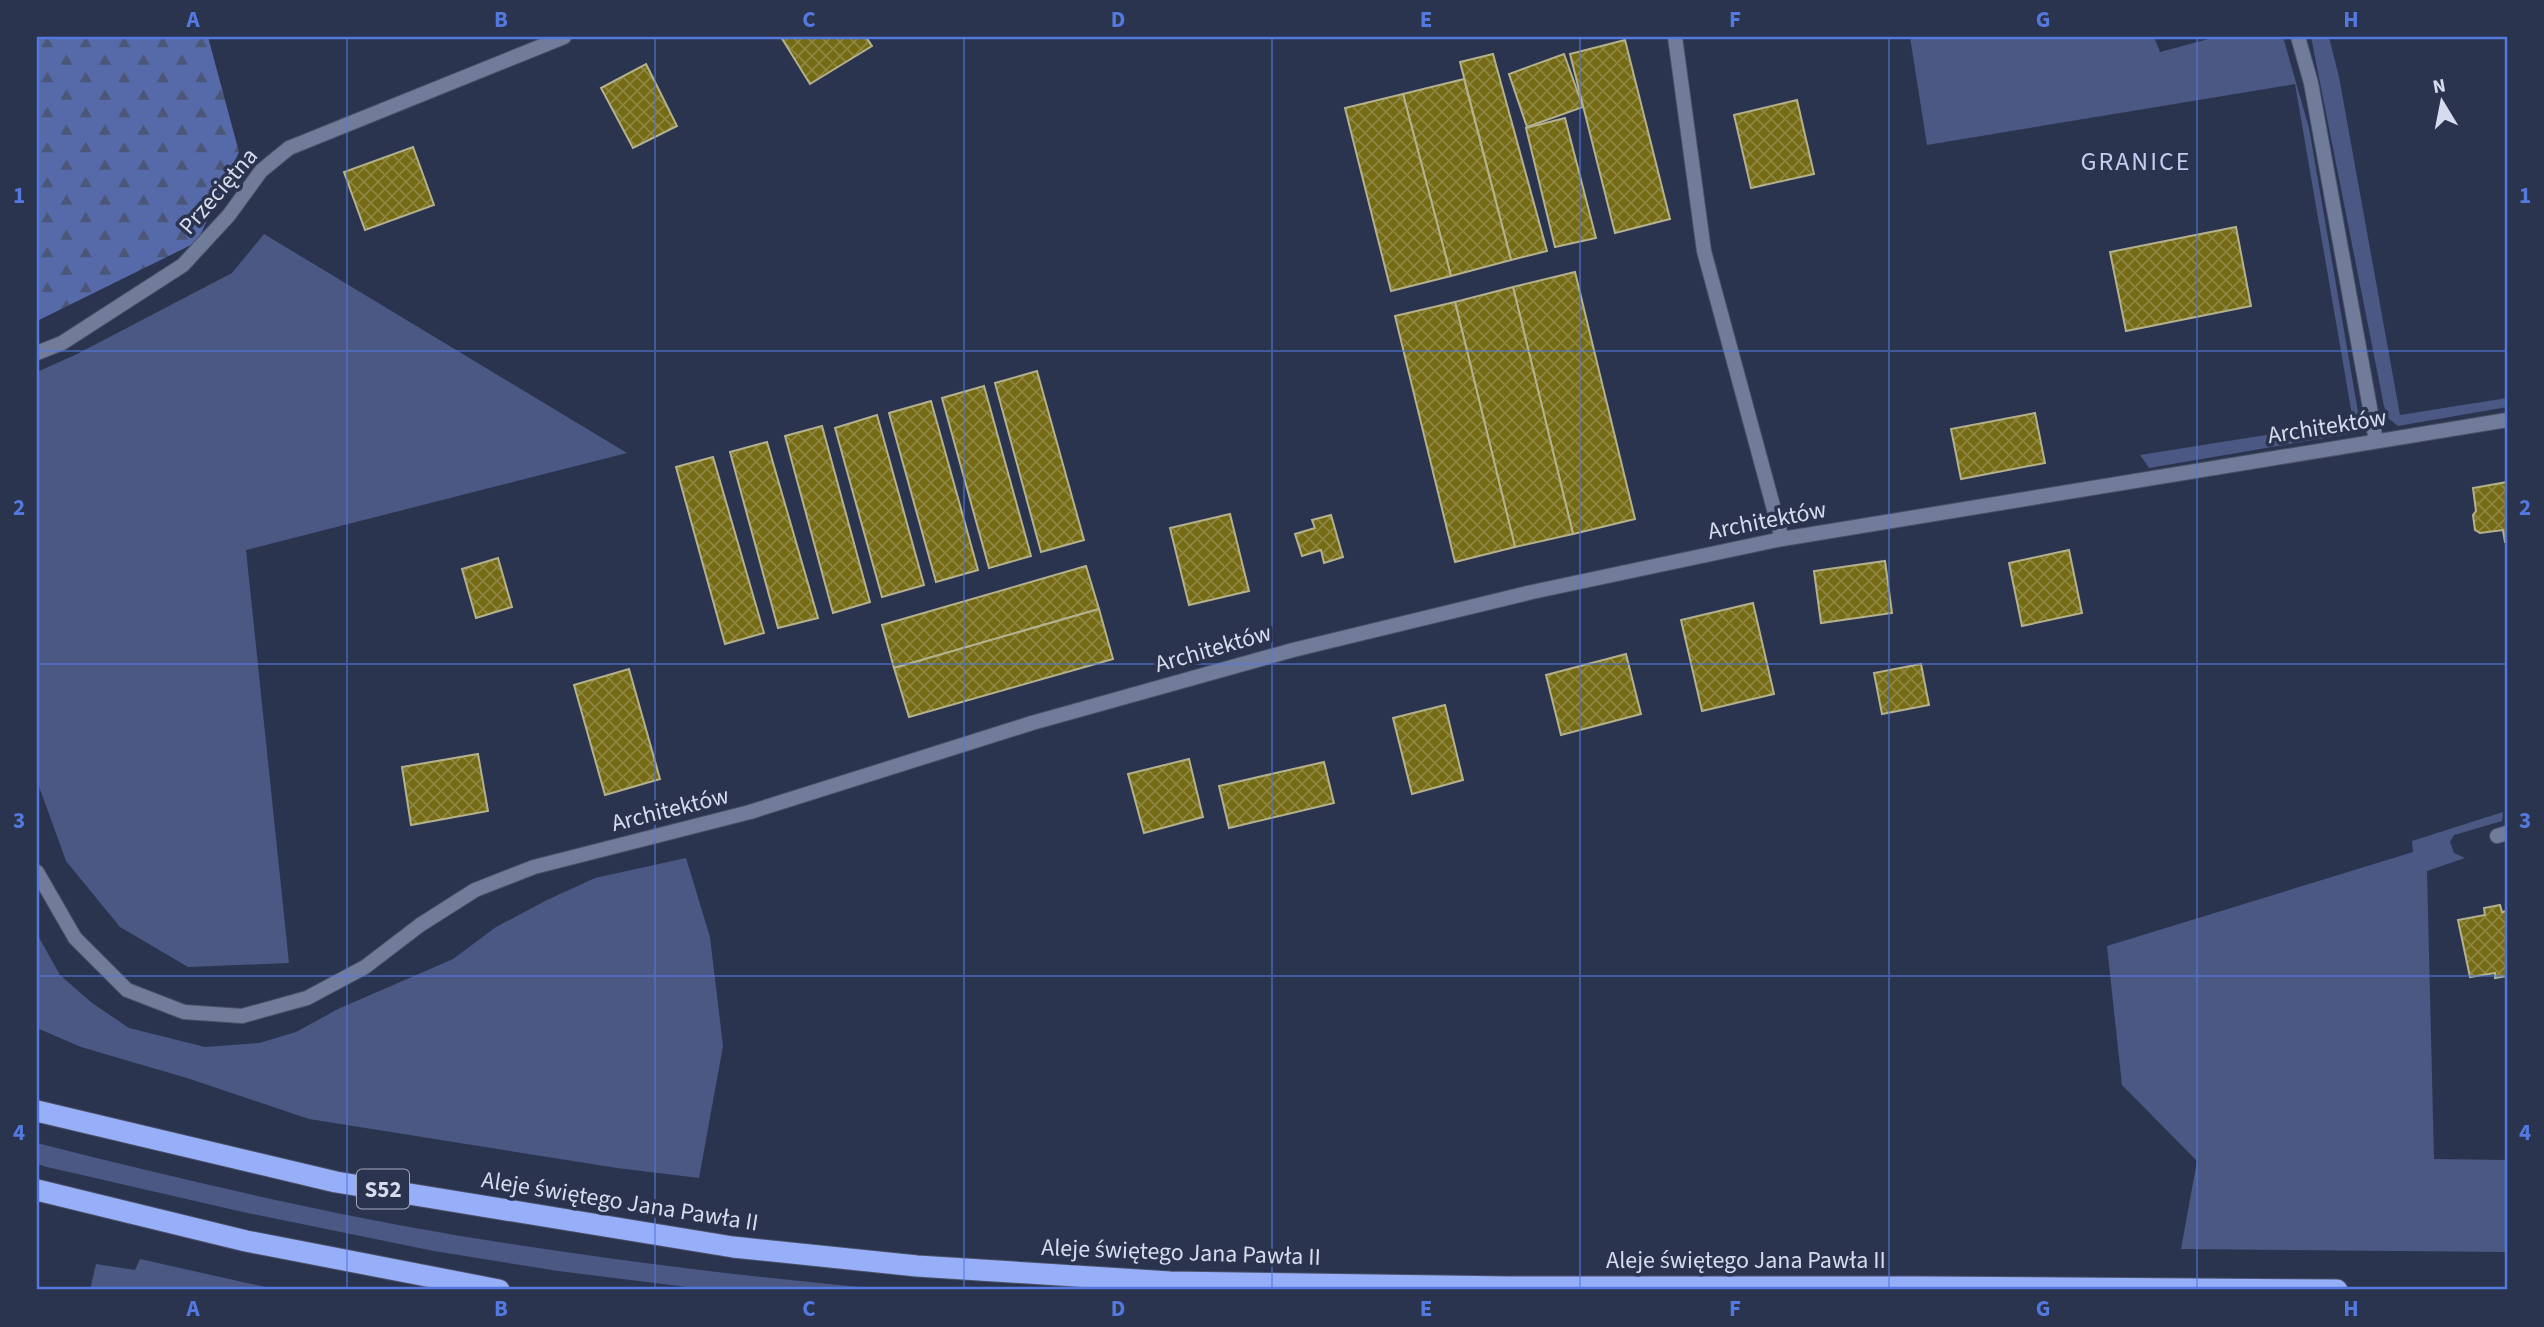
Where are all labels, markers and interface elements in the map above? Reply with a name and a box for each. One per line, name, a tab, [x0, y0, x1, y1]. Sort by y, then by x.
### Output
text: A	[185, 3, 200, 36]
text: B	[494, 3, 508, 36]
text: C	[802, 3, 816, 36]
text: D	[1111, 3, 1125, 36]
text: E	[1420, 3, 1432, 36]
text: F	[1729, 3, 1741, 36]
text: G	[2036, 3, 2050, 36]
text: H	[2343, 3, 2359, 36]
north arrow	[2408, 66, 2478, 136]
text: N	[2431, 72, 2448, 101]
street label: Przeciętna	[171, 140, 266, 243]
district label: GRANICE	[2080, 143, 2192, 180]
text: 1	[13, 179, 25, 212]
text: 1	[2519, 179, 2531, 212]
street label: Architektów	[2265, 400, 2389, 453]
text: 2	[13, 491, 25, 524]
text: 2	[2519, 491, 2531, 524]
street label: Architektów	[1705, 492, 1829, 549]
street label: Architektów	[1151, 615, 1276, 682]
street label: Architektów	[608, 778, 733, 841]
text: 3	[13, 804, 25, 837]
text: 3	[2519, 804, 2531, 837]
text: 4	[13, 1116, 25, 1149]
text: 4	[2519, 1116, 2531, 1149]
street label: Aleje świętego Jana Pawła II	[479, 1162, 761, 1241]
road number: S52	[357, 1170, 409, 1208]
street label: Aleje świętego Jana Pawła II	[1041, 1230, 1321, 1275]
street label: Aleje świętego Jana Pawła II	[1606, 1243, 1886, 1278]
text: A	[185, 1292, 200, 1325]
text: B	[494, 1292, 508, 1325]
text: C	[802, 1292, 816, 1325]
text: D	[1111, 1292, 1125, 1325]
text: E	[1420, 1292, 1432, 1325]
text: F	[1729, 1292, 1741, 1325]
text: G	[2036, 1292, 2050, 1325]
text: H	[2343, 1292, 2359, 1325]

